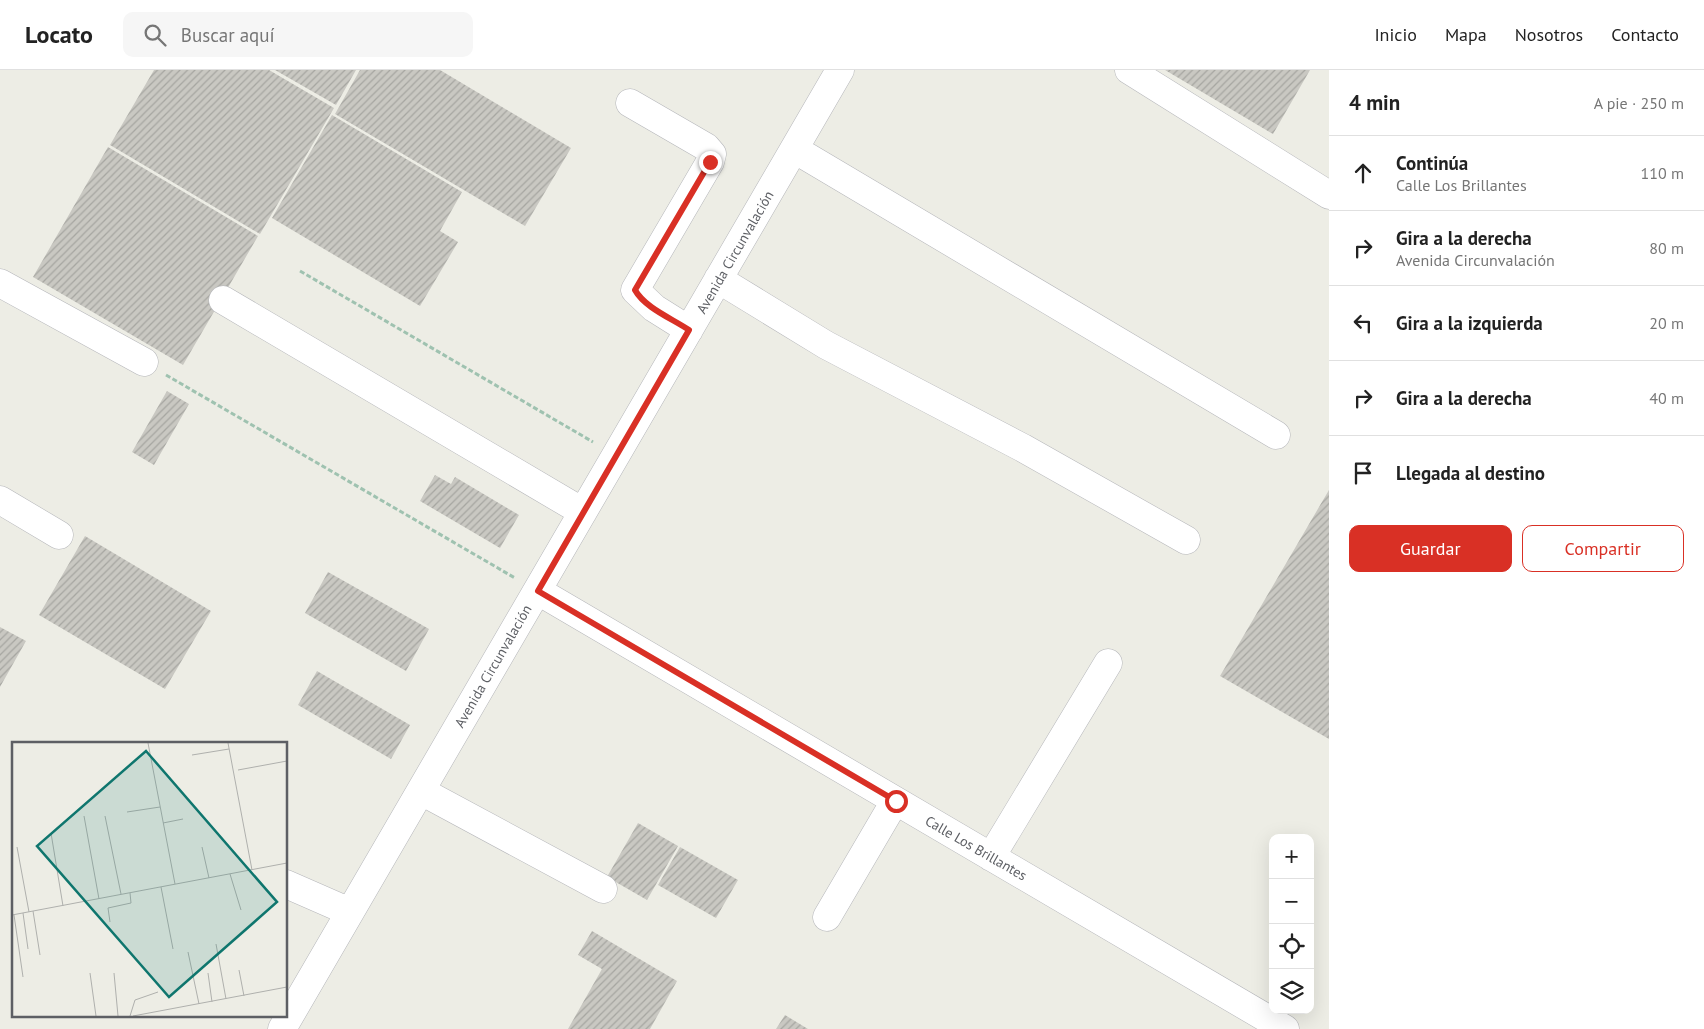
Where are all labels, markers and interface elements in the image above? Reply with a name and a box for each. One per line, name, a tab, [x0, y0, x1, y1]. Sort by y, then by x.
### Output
search box	[123, 12, 473, 57]
text: Locato	[25, 19, 93, 50]
icon: search	[141, 21, 169, 49]
text: Buscar aquí	[181, 23, 275, 47]
text: Inicio	[1374, 23, 1417, 46]
text: Mapa	[1445, 23, 1487, 46]
text: Nosotros	[1515, 23, 1583, 46]
text: Contacto	[1611, 23, 1679, 46]
text: 4 min	[1349, 89, 1400, 116]
text: A pie · 250 m	[1594, 93, 1684, 113]
route end	[699, 151, 722, 174]
text: Continúa	[1396, 151, 1468, 175]
icon: ahead	[1349, 159, 1377, 187]
text: 110 m	[1641, 163, 1684, 183]
text: Calle Los Brillantes	[1396, 175, 1527, 195]
street label: Avenida Circunvalación	[692, 187, 778, 317]
text: Gira a la derecha	[1396, 226, 1532, 250]
icon: right	[1349, 234, 1377, 262]
text: 80 m	[1649, 238, 1684, 258]
text: Avenida Circunvalación	[1396, 250, 1555, 270]
icon: left	[1349, 309, 1377, 337]
text: Gira a la izquierda	[1396, 311, 1543, 335]
text: 20 m	[1649, 313, 1684, 333]
icon: right	[1349, 384, 1377, 412]
text: Gira a la derecha	[1396, 386, 1532, 410]
text: 40 m	[1649, 388, 1684, 408]
icon: arrive	[1349, 459, 1377, 487]
text: Llegada al destino	[1396, 461, 1545, 485]
button: Guardar	[1349, 525, 1512, 572]
button: Compartir	[1522, 525, 1684, 572]
street label: Avenida Circunvalación	[450, 601, 536, 731]
inset map	[12, 742, 288, 1016]
route start	[885, 790, 908, 813]
street label: Calle Los Brillantes	[922, 812, 1030, 884]
map controls	[1269, 834, 1314, 1014]
button: +	[1269, 834, 1314, 879]
button: −	[1269, 879, 1314, 924]
button: locate	[1269, 924, 1314, 969]
button: layers	[1269, 969, 1314, 1014]

